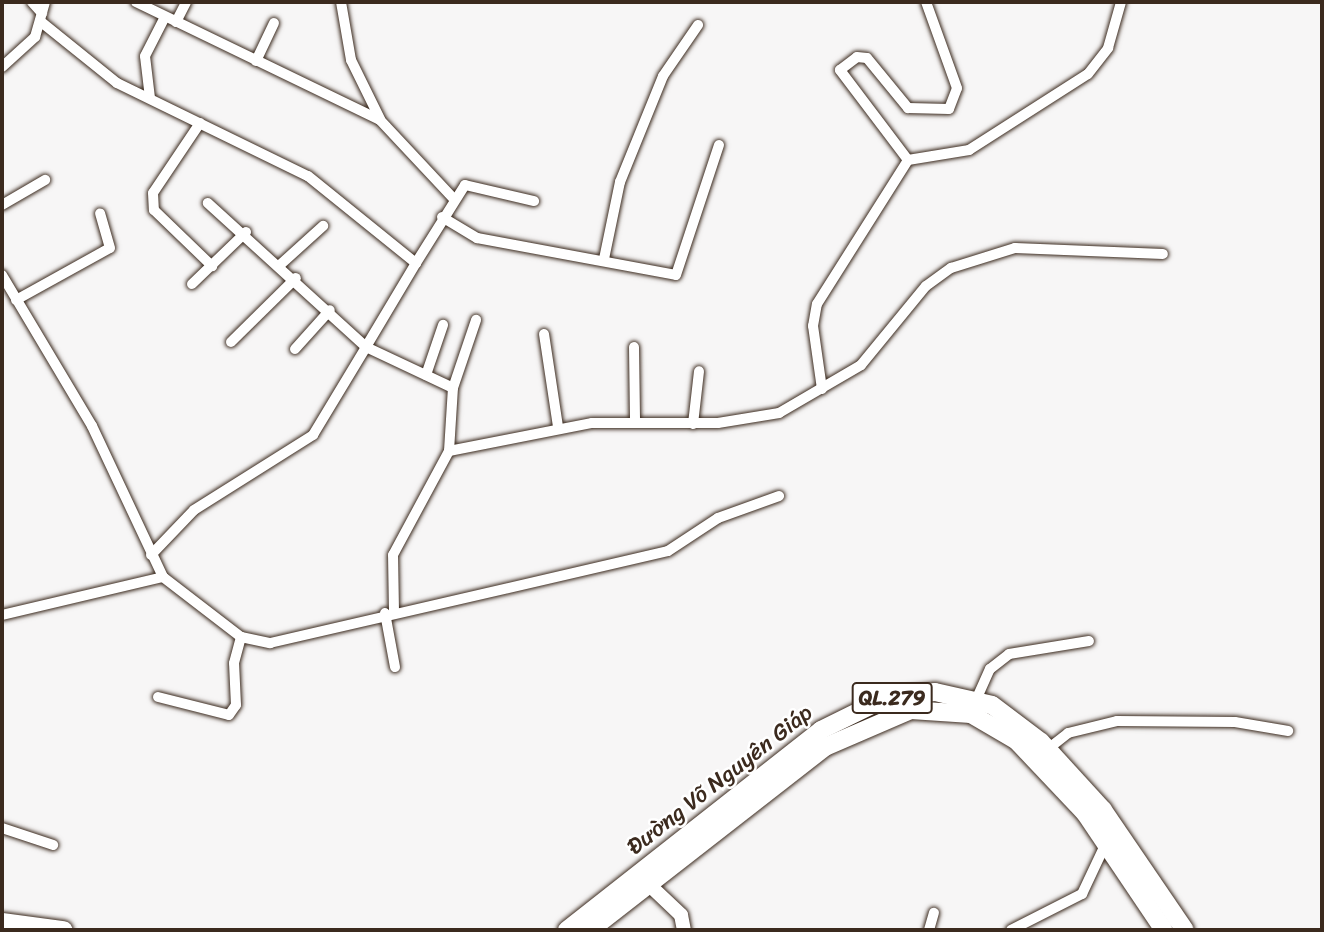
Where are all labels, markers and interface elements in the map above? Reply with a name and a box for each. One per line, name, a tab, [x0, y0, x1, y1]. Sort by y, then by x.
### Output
road number: QL.279	[850, 680, 934, 716]
street label: Đường Võ Nguyên Giáp	[622, 699, 818, 861]

